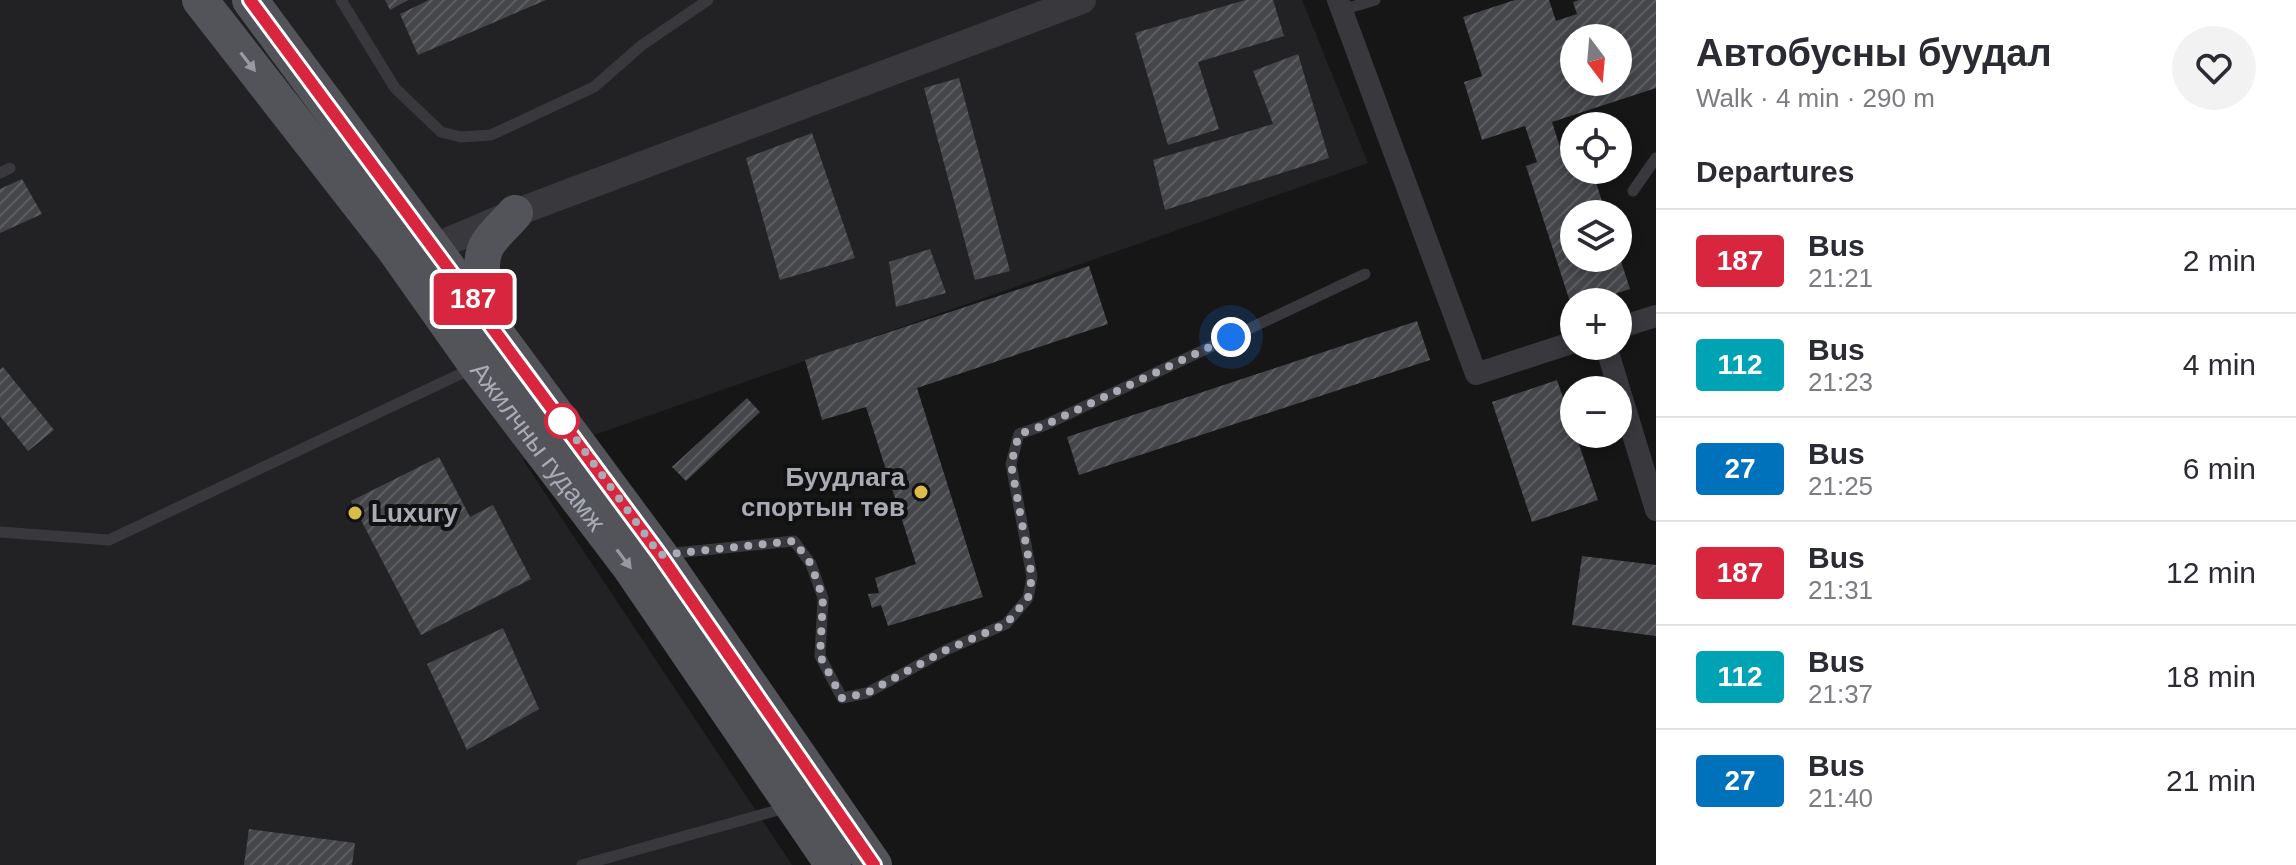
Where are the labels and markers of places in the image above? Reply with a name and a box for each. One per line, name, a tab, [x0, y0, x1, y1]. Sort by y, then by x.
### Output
unlabelled marker	[545, 404, 579, 438]
place label: Буудлага спортын төв	[741, 462, 906, 522]
marker: Буудлага спортын төв	[912, 483, 930, 501]
place label: Luxury	[371, 498, 458, 528]
marker: Luxury	[346, 504, 364, 522]

